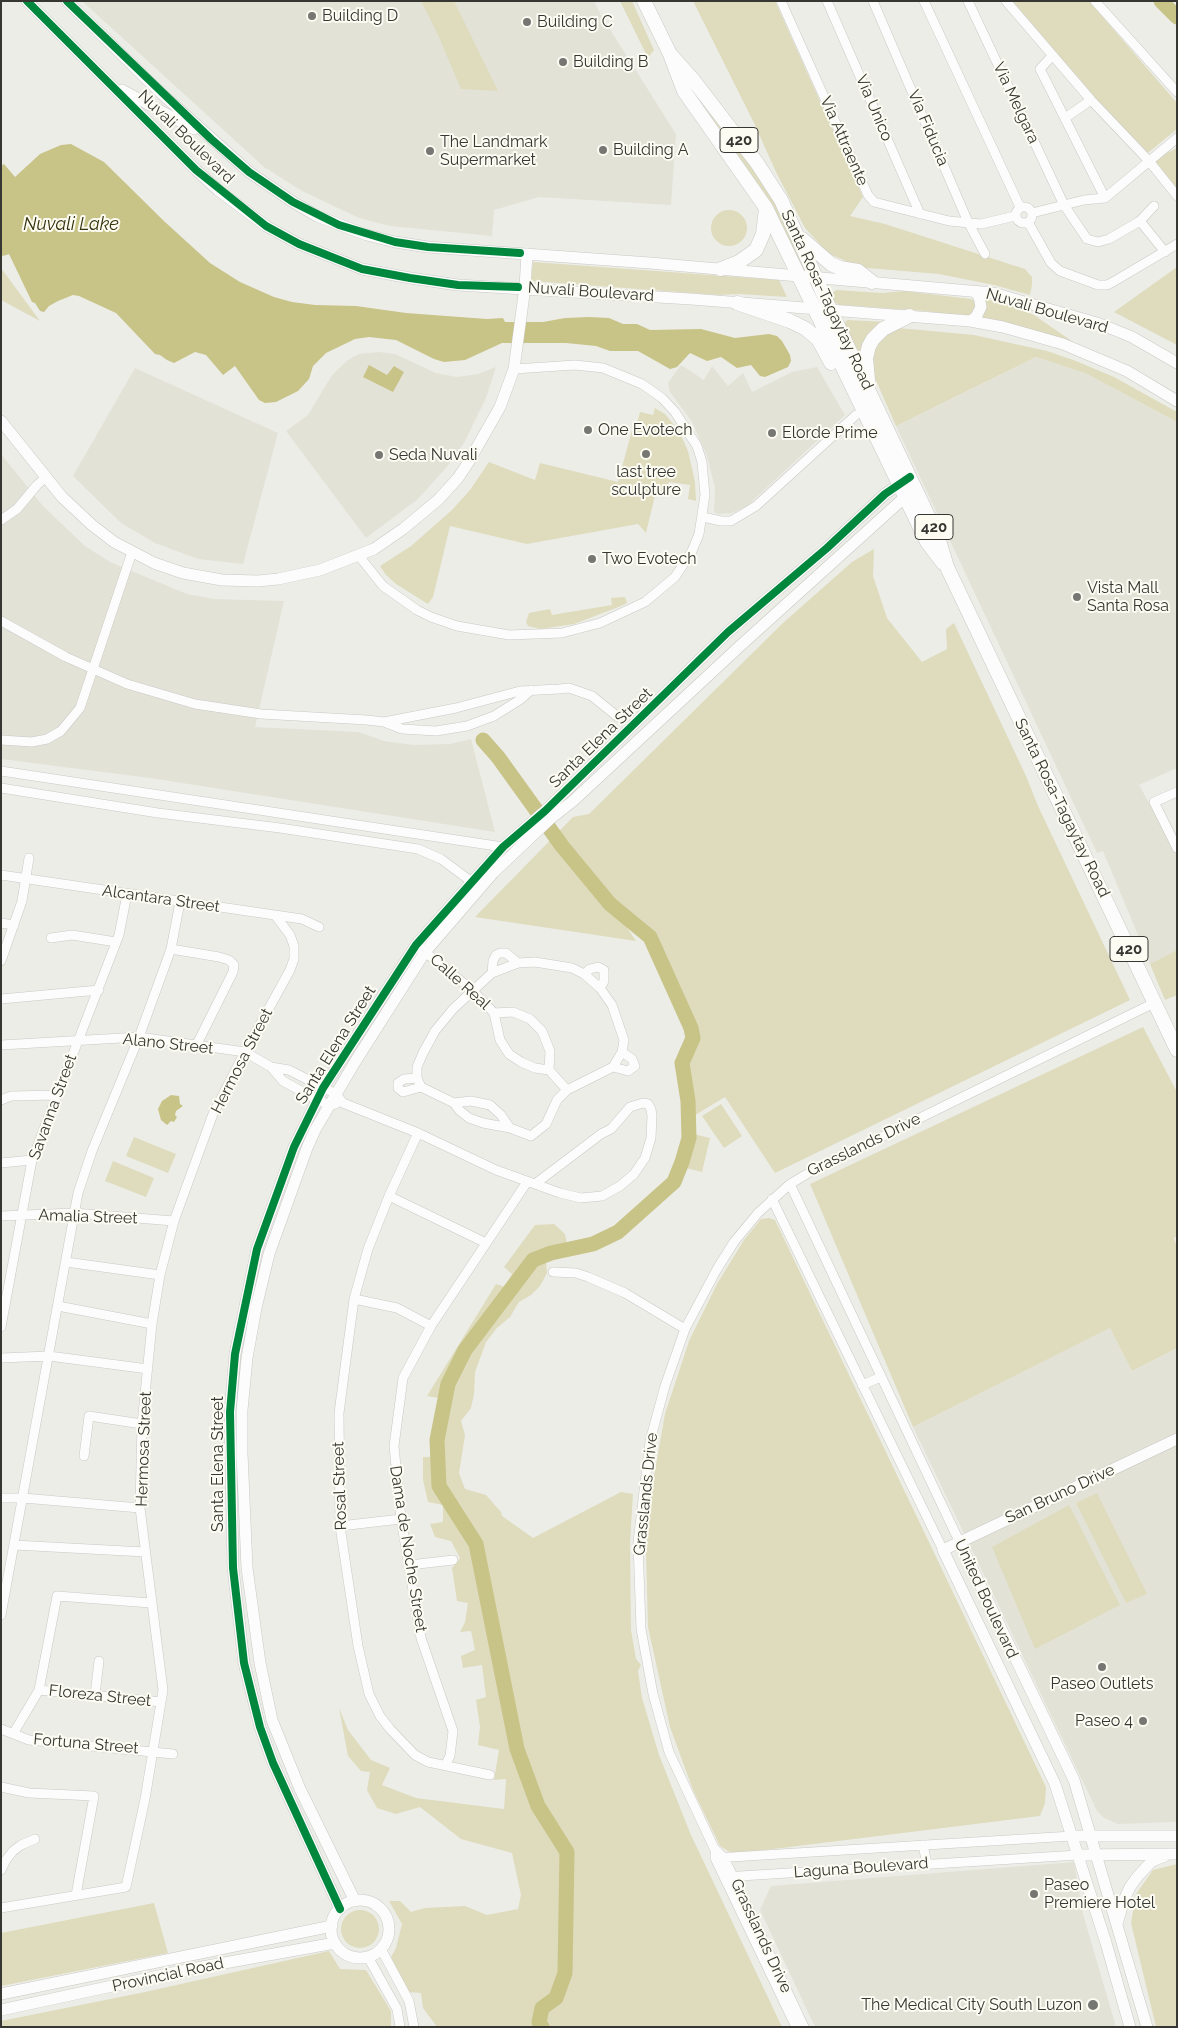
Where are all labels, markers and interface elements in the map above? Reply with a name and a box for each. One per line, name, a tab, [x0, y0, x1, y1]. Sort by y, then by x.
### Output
place label: Building D	[322, 6, 398, 26]
marker: Building D	[306, 10, 318, 22]
place label: Building C	[537, 12, 613, 32]
marker: Building C	[521, 16, 533, 28]
place label: Building B	[573, 52, 648, 72]
marker: Building B	[557, 56, 569, 68]
street label: Via Melgara	[989, 59, 1043, 147]
street label: Via Unico	[851, 72, 897, 144]
street label: Nuvali Boulevard	[134, 86, 238, 188]
street label: Via Fiducia	[903, 87, 953, 169]
street label: Via Attraente	[816, 93, 872, 189]
road number: 420	[720, 128, 758, 152]
place label: The Landmark Supermarket	[440, 132, 547, 170]
place label: Building A	[613, 140, 689, 160]
marker: Building A	[597, 144, 609, 156]
marker: The Landmark Supermarket	[424, 145, 436, 157]
street label: Santa Rosa-Tagaytay Road	[777, 207, 877, 393]
water label: Nuvali Lake	[23, 214, 119, 236]
street label: Nuvali Boulevard	[527, 278, 655, 306]
street label: Nuvali Boulevard	[984, 284, 1110, 338]
place label: One Evotech	[598, 420, 693, 440]
place label: Elorde Prime	[782, 423, 878, 443]
marker: One Evotech	[582, 424, 594, 436]
marker: Elorde Prime	[766, 427, 778, 439]
place label: Seda Nuvali	[389, 445, 478, 465]
marker: last tree sculpture	[640, 448, 652, 460]
marker: Seda Nuvali	[373, 449, 385, 461]
place label: last tree sculpture	[611, 462, 681, 500]
road number: 420	[915, 514, 953, 540]
place label: Two Evotech	[602, 549, 697, 569]
marker: Two Evotech	[586, 553, 598, 565]
place label: Vista Mall Santa Rosa	[1087, 578, 1169, 616]
marker: Vista Mall Santa Rosa	[1071, 591, 1083, 603]
street label: Santa Elena Street	[545, 684, 657, 792]
street label: Santa Rosa-Tagaytay Road	[1010, 715, 1114, 901]
street label: Alcantara Street	[101, 881, 221, 917]
road number: 420	[1110, 936, 1148, 962]
street label: Calle Real	[426, 950, 494, 1014]
street label: Santa Elena Street	[292, 982, 380, 1108]
street label: Hermosa Street	[207, 1005, 277, 1117]
street label: Alano Street	[122, 1030, 214, 1058]
street label: Savanna Street	[25, 1052, 81, 1162]
street label: Grasslands Drive	[804, 1109, 924, 1181]
street label: Amalia Street	[38, 1206, 138, 1228]
street label: Hermosa Street	[132, 1391, 156, 1507]
street label: Santa Elena Street	[208, 1396, 228, 1532]
street label: Grasslands Drive	[630, 1432, 662, 1556]
street label: Rosal Street	[329, 1441, 351, 1531]
street label: San Bruno Drive	[1002, 1460, 1118, 1528]
street label: Dama de Noche Street	[385, 1464, 431, 1634]
street label: United Boulevard	[950, 1536, 1022, 1662]
marker: Paseo Outlets	[1096, 1661, 1108, 1673]
place label: Paseo Outlets	[1051, 1674, 1153, 1694]
street label: Floreza Street	[48, 1681, 152, 1711]
place label: Paseo 4	[1075, 1711, 1133, 1731]
marker: Paseo 4	[1137, 1715, 1149, 1727]
street label: Fortuna Street	[33, 1730, 139, 1758]
street label: Laguna Boulevard	[793, 1854, 929, 1882]
place label: Paseo Premiere Hotel	[1044, 1875, 1155, 1913]
street label: Grasslands Drive	[726, 1876, 796, 1996]
marker: Paseo Premiere Hotel	[1028, 1888, 1040, 1900]
street label: Provincial Road	[110, 1954, 226, 1996]
place label: The Medical City South Luzon	[861, 1995, 1082, 2015]
marker: The Medical City South Luzon	[1086, 1998, 1100, 2012]

